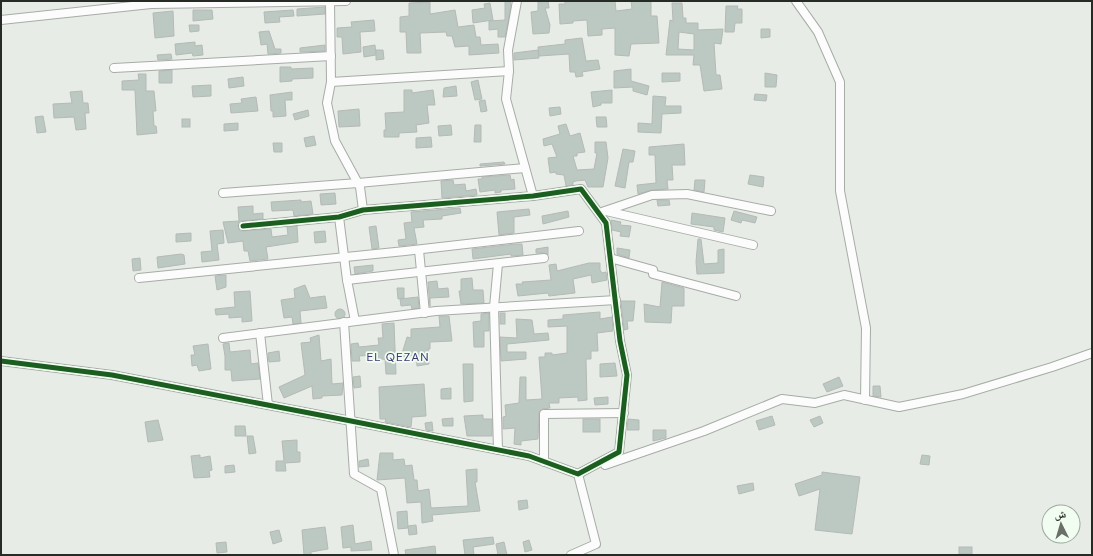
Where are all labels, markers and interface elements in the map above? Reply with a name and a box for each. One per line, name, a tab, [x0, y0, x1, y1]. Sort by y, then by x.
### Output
district label: EL QEZAN	[366, 349, 430, 365]
north arrow	[1041, 504, 1081, 544]
text: ش	[1054, 507, 1067, 523]

